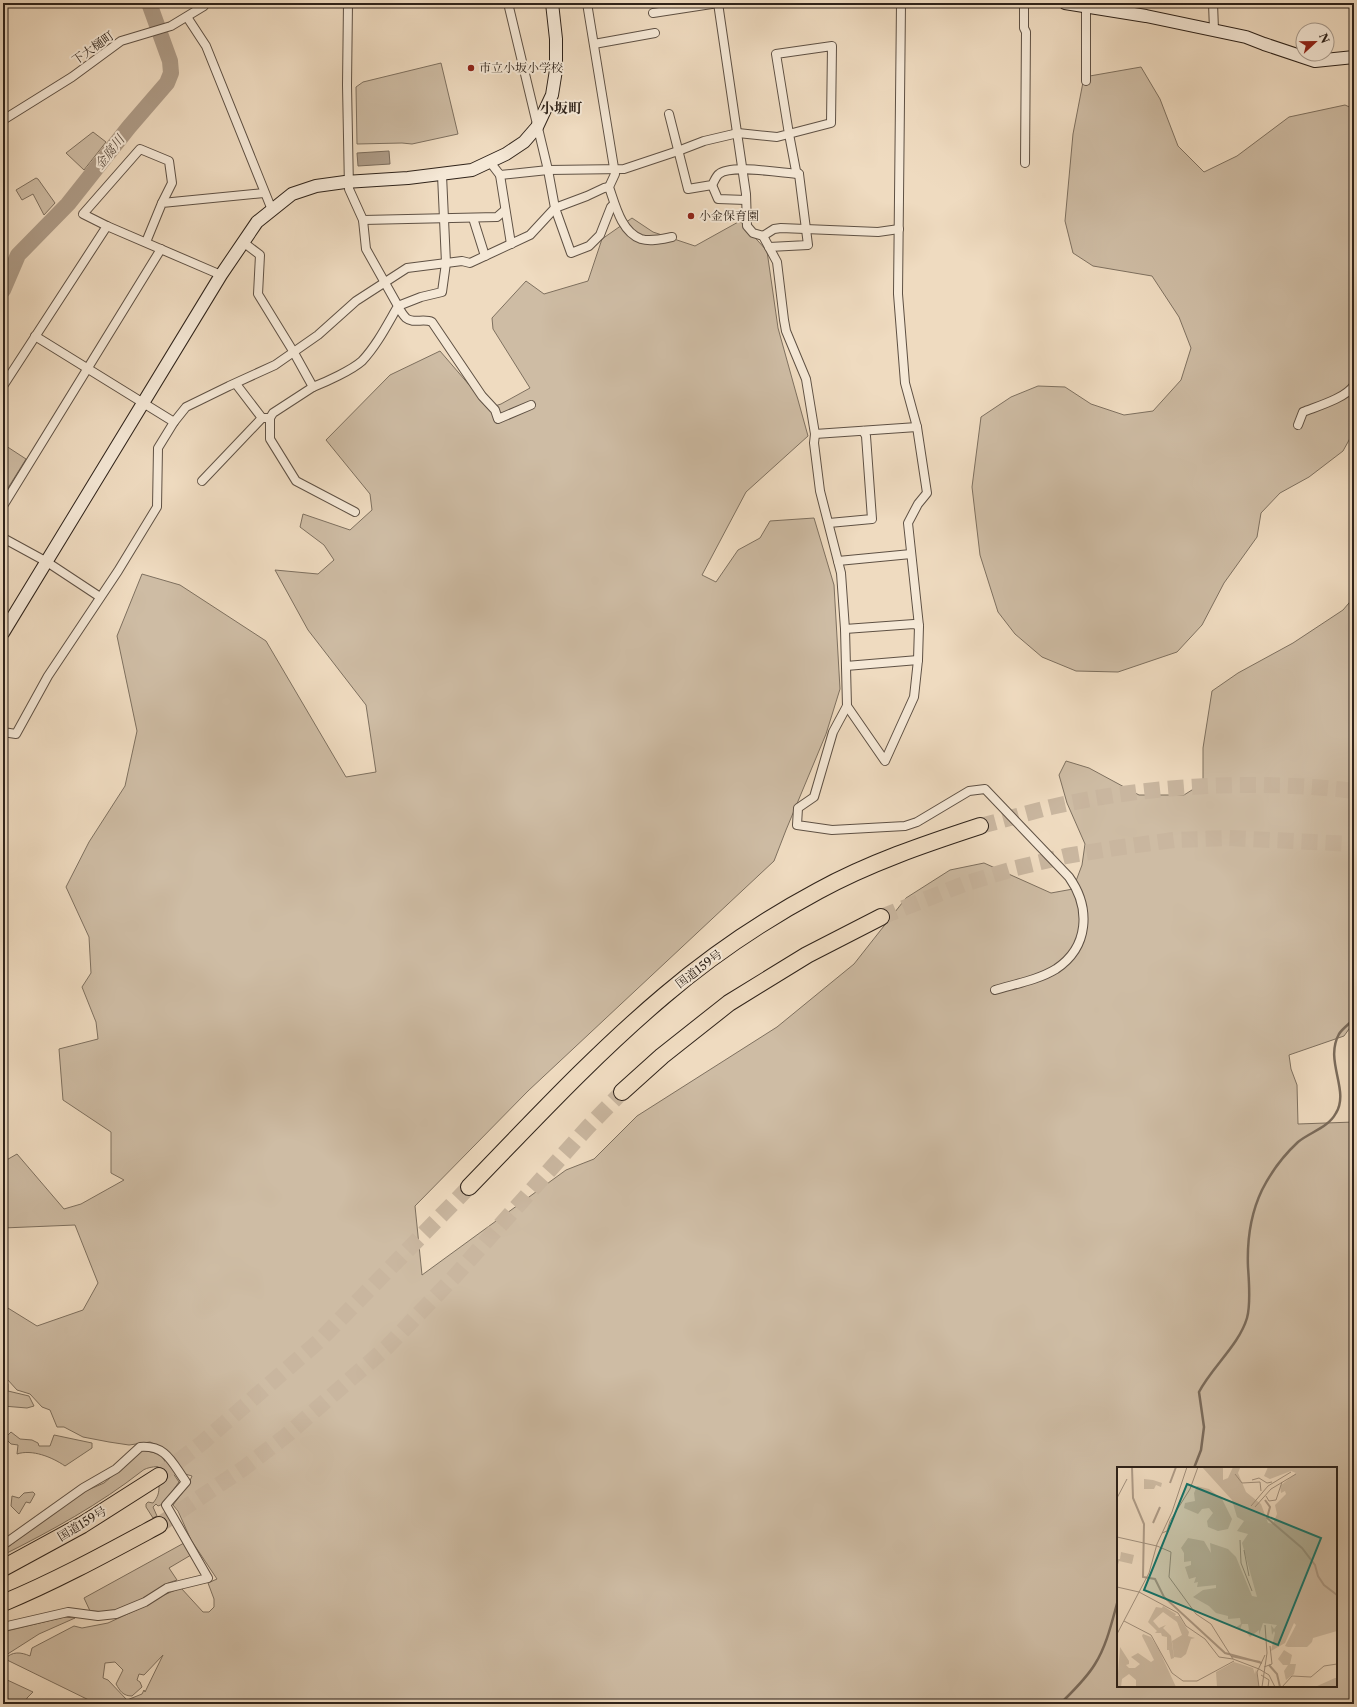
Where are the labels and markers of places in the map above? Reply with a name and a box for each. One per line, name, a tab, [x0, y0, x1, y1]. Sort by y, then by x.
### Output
place label: 市立小坂小学校	[479, 60, 563, 75]
marker: 市立小坂小学校	[466, 63, 476, 73]
place label: 小金保育園	[699, 208, 759, 223]
marker: 小金保育園	[686, 211, 696, 221]

